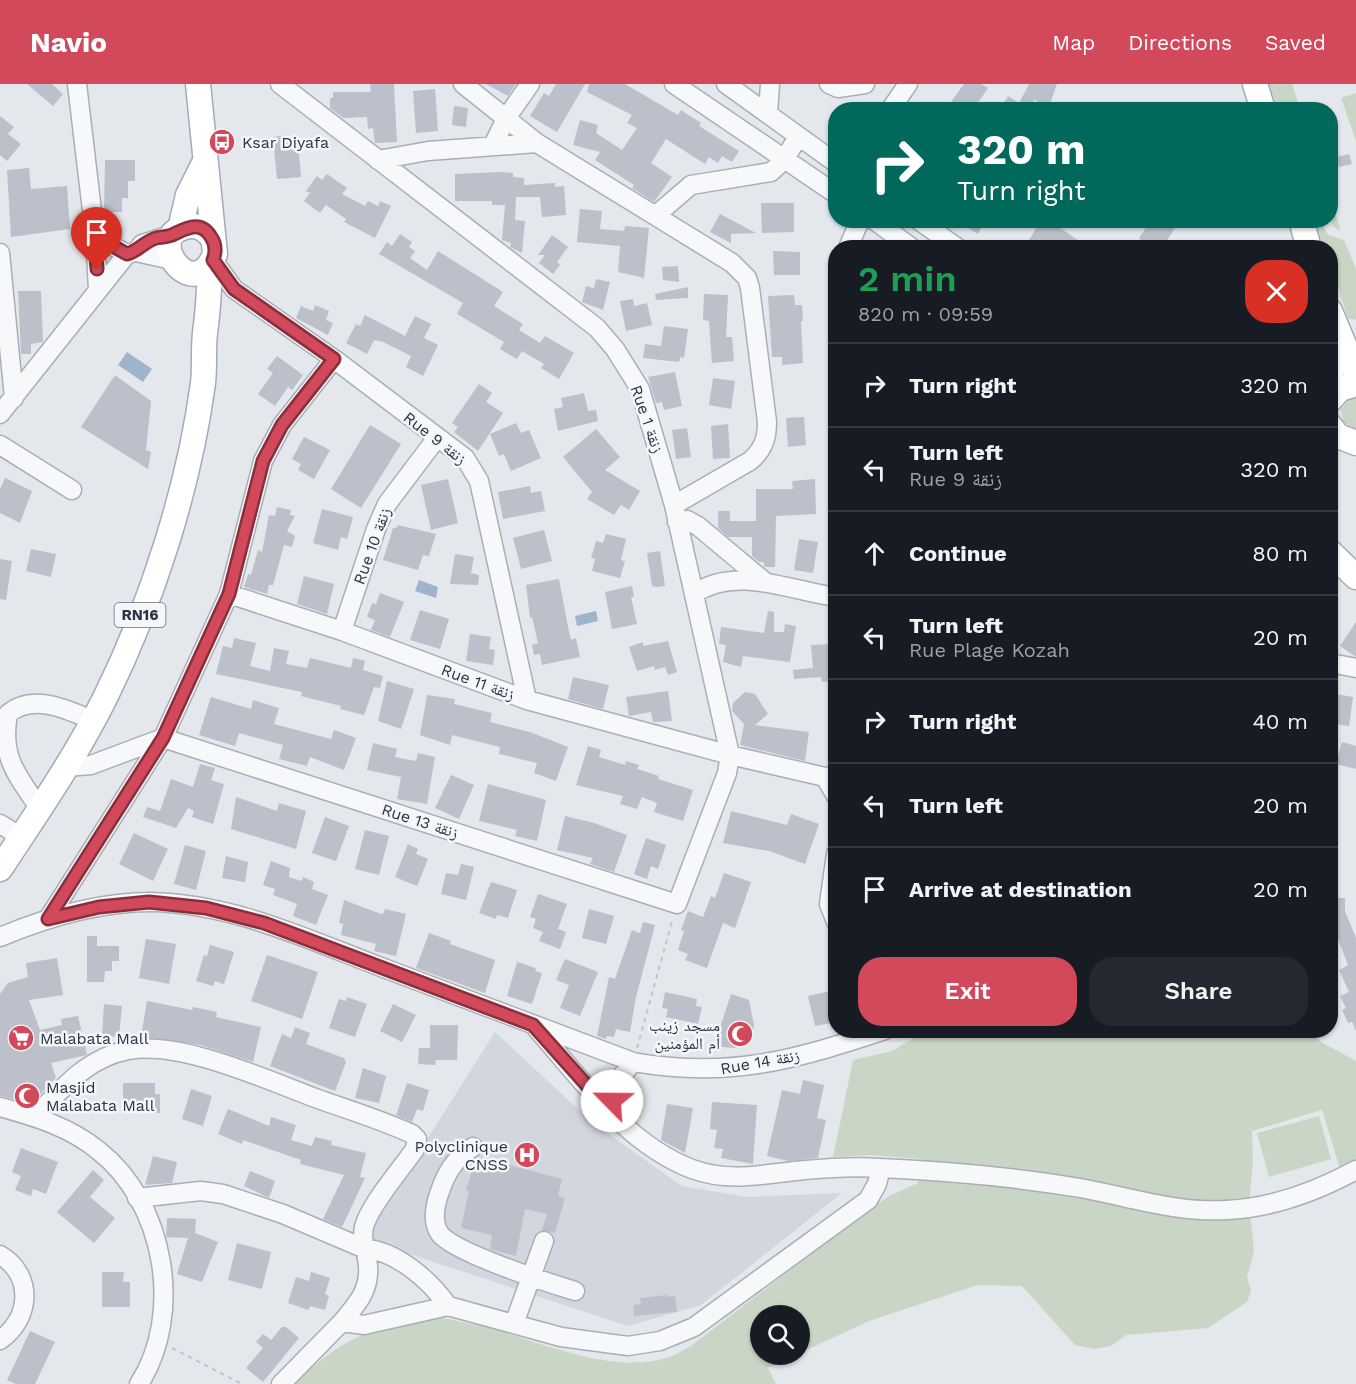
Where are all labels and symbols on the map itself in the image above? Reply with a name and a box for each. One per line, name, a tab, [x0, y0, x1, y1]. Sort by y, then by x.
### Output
bus stop icon: Ksar Diyafa	[207, 127, 237, 157]
place label: Ksar Diyafa	[242, 133, 329, 152]
pin	[71, 207, 122, 269]
street label: Rue 1 زنقة	[627, 383, 667, 455]
street label: Rue 9 زنقة	[400, 408, 470, 468]
street label: Rue 10 زنقة	[349, 505, 395, 587]
road number: RN16	[114, 603, 166, 627]
street label: Rue 11 زنقة	[439, 660, 517, 704]
street label: Rue 13 زنقة	[379, 800, 461, 842]
place label: مسجد زينب أم المؤمنين	[649, 1016, 720, 1054]
mosque icon: مسجد زينب أم المؤمنين	[725, 1019, 755, 1049]
supermarket icon: Malabata Mall	[6, 1023, 36, 1053]
place label: Malabata Mall	[40, 1029, 149, 1048]
street label: Rue 14 زنقة	[719, 1046, 801, 1078]
position arrow	[580, 1069, 644, 1133]
place label: Masjid Malabata Mall	[46, 1078, 155, 1115]
mosque icon: Masjid Malabata Mall	[12, 1081, 42, 1111]
place label: Polyclinique CNSS	[415, 1137, 508, 1174]
hospital icon: Polyclinique CNSS	[512, 1140, 542, 1170]

